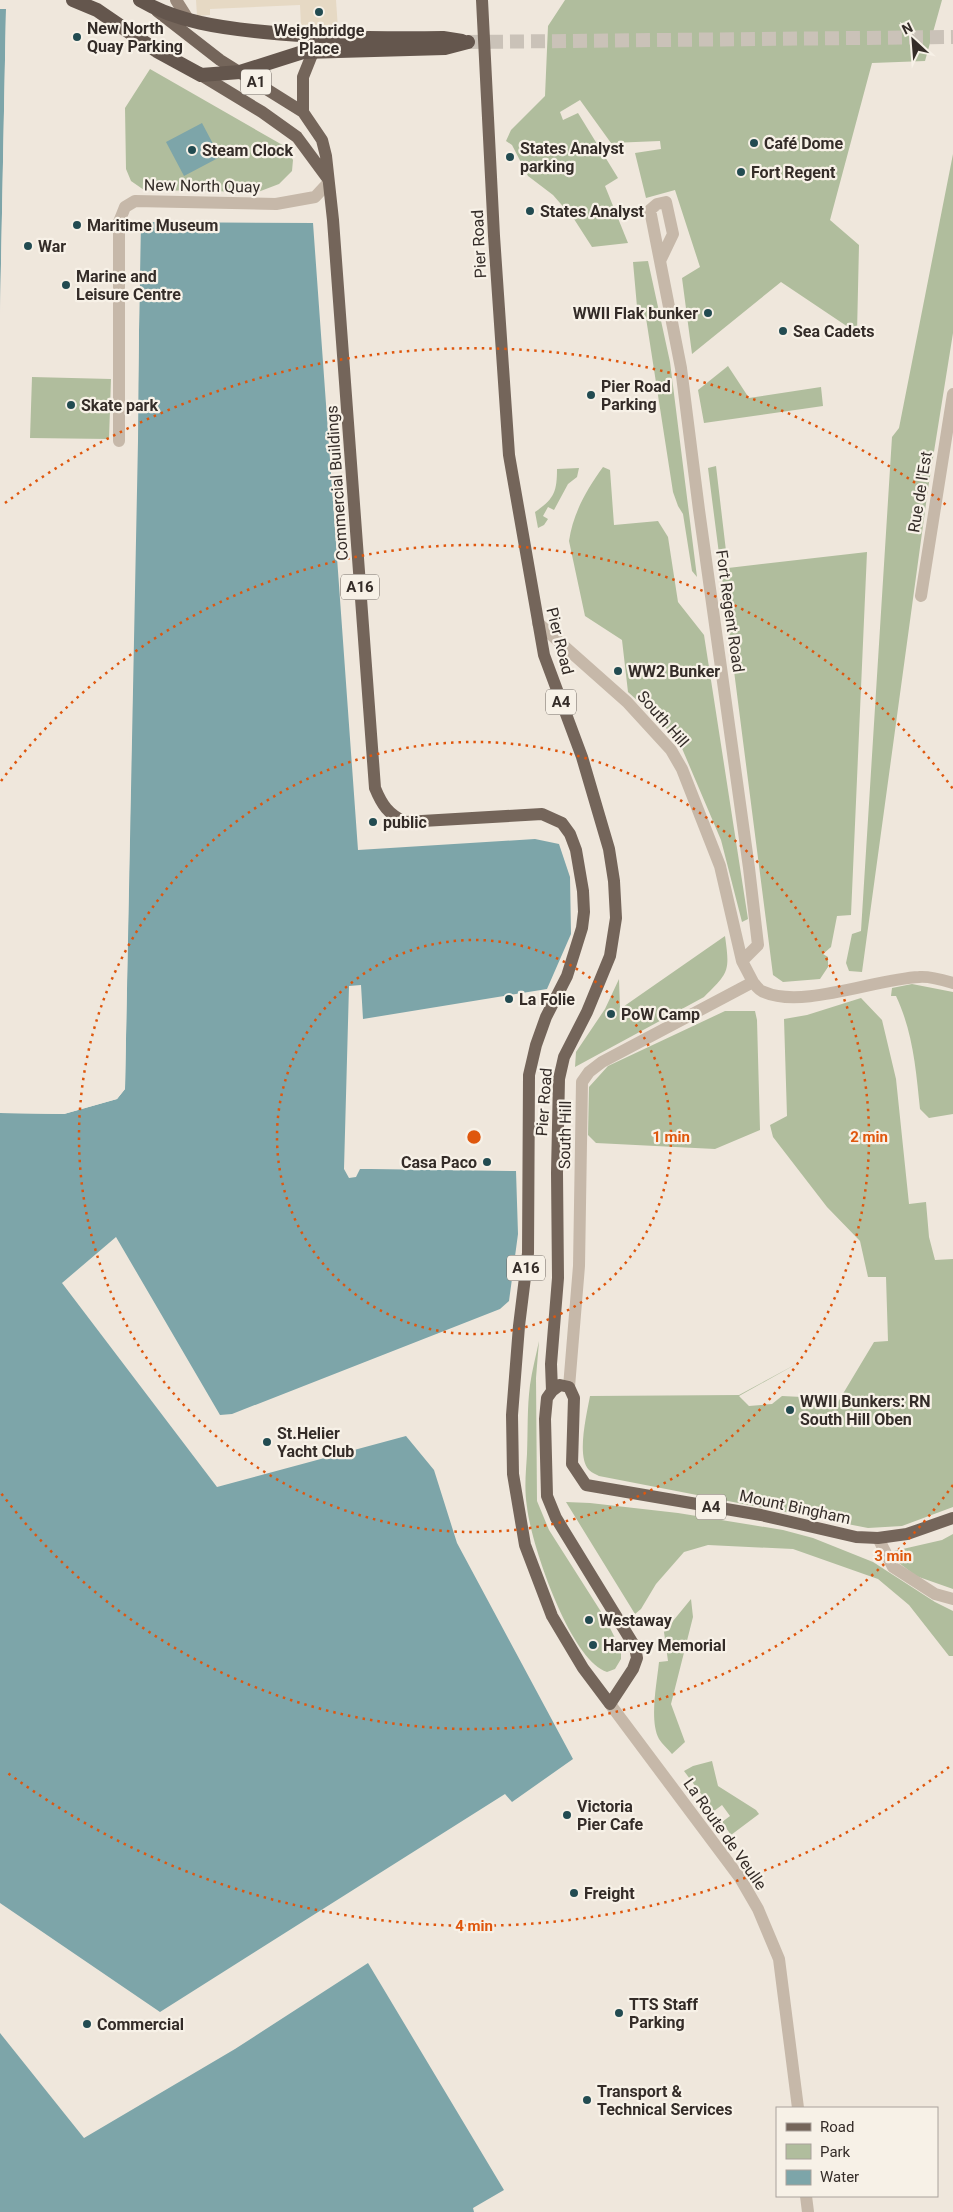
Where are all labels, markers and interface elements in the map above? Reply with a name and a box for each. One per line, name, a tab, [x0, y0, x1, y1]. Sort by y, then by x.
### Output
marker: Weighbridge Place	[313, 6, 325, 18]
north arrow	[888, 15, 938, 65]
place label: New North Quay Parking	[87, 19, 183, 56]
text: N	[899, 19, 915, 38]
place label: Weighbridge Place	[274, 21, 365, 58]
marker: New North Quay Parking	[71, 31, 83, 43]
road number: A1	[241, 70, 271, 94]
place label: Café Dome	[764, 134, 843, 153]
marker: Café Dome	[748, 137, 760, 149]
place label: States Analyst parking	[520, 139, 625, 176]
place label: Steam Clock	[202, 141, 293, 160]
marker: Steam Clock	[186, 144, 198, 156]
marker: States Analyst parking	[504, 151, 516, 163]
place label: Fort Regent	[751, 163, 836, 182]
marker: Fort Regent	[735, 166, 747, 178]
street label: New North Quay	[144, 175, 261, 197]
place label: States Analyst	[540, 202, 645, 221]
marker: States Analyst	[524, 205, 536, 217]
street label: Pier Road	[468, 209, 490, 279]
place label: Maritime Museum	[87, 216, 218, 235]
marker: Maritime Museum	[71, 219, 83, 231]
place label: War	[38, 237, 66, 256]
marker: War	[22, 240, 34, 252]
place label: Marine and Leisure Centre	[76, 267, 181, 304]
marker: Marine and Leisure Centre	[60, 279, 72, 291]
place label: WWII Flak bunker	[573, 304, 698, 323]
marker: WWII Flak bunker	[702, 307, 714, 319]
place label: Sea Cadets	[793, 322, 874, 341]
marker: Sea Cadets	[777, 325, 789, 337]
place label: Pier Road Parking	[601, 377, 671, 414]
marker: Pier Road Parking	[585, 389, 597, 401]
place label: Skate park	[81, 396, 158, 415]
marker: Skate park	[65, 399, 77, 411]
street label: Commercial Buildings	[322, 405, 352, 561]
street label: Rue de l'Est	[904, 450, 936, 534]
street label: Fort Regent Road	[712, 549, 748, 673]
road number: A16	[341, 574, 379, 600]
street label: Pier Road	[542, 605, 578, 677]
place label: WW2 Bunker	[628, 662, 720, 681]
marker: WW2 Bunker	[612, 665, 624, 677]
street label: South Hill	[633, 687, 693, 751]
road number: A4	[546, 690, 576, 714]
place label: public	[383, 813, 427, 832]
marker: public	[367, 816, 379, 828]
place label: La Folie	[519, 990, 575, 1009]
marker: La Folie	[503, 993, 515, 1005]
place label: PoW Camp	[621, 1005, 700, 1024]
marker: PoW Camp	[605, 1008, 617, 1020]
street label: Pier Road	[532, 1067, 556, 1137]
street label: South Hill	[555, 1101, 575, 1169]
centre of rings	[465, 1128, 483, 1146]
text: 1 min	[652, 1128, 690, 1146]
text: 2 min	[850, 1128, 888, 1146]
place label: Casa Paco	[401, 1153, 477, 1172]
marker: Casa Paco	[481, 1156, 493, 1168]
road number: A16	[507, 1256, 545, 1280]
place label: WWII Bunkers: RN South Hill Oben	[800, 1392, 931, 1429]
marker: WWII Bunkers: RN South Hill Oben	[784, 1404, 796, 1416]
place label: St.Helier Yacht Club	[277, 1424, 354, 1461]
marker: St.Helier Yacht Club	[261, 1436, 273, 1448]
street label: Mount Bingham	[738, 1486, 852, 1528]
road number: A4	[696, 1494, 726, 1520]
text: 3 min	[874, 1547, 912, 1565]
place label: Westaway	[599, 1611, 673, 1630]
marker: Westaway	[583, 1614, 595, 1626]
place label: Harvey Memorial	[603, 1636, 726, 1655]
marker: Harvey Memorial	[587, 1639, 599, 1651]
street label: La Route de Veulle	[679, 1775, 771, 1893]
place label: Victoria Pier Cafe	[577, 1797, 644, 1834]
marker: Victoria Pier Cafe	[561, 1809, 573, 1821]
place label: Freight	[584, 1884, 635, 1903]
marker: Freight	[568, 1887, 580, 1899]
text: 4 min	[455, 1917, 493, 1935]
place label: TTS Staff Parking	[629, 1995, 698, 2032]
marker: TTS Staff Parking	[613, 2007, 625, 2019]
place label: Commercial	[97, 2015, 184, 2034]
marker: Commercial	[81, 2018, 93, 2030]
place label: Transport & Technical Services	[597, 2082, 732, 2119]
marker: Transport & Technical Services	[581, 2094, 593, 2106]
legend	[776, 2107, 938, 2197]
text: Road	[820, 2118, 854, 2136]
text: Park	[820, 2143, 851, 2161]
text: Water	[820, 2168, 859, 2186]

